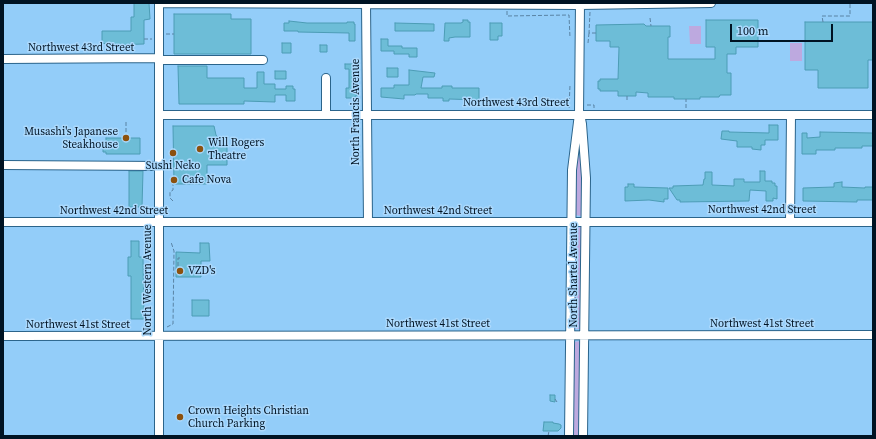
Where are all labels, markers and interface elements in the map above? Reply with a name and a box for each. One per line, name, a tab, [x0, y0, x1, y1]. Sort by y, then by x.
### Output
scale bar	[732, 16, 835, 42]
text: 100 m	[737, 23, 769, 39]
street label: Northwest 43rd Street	[28, 41, 134, 55]
street label: North Francis Avenue	[349, 59, 363, 165]
street label: Northwest 43rd Street	[463, 96, 569, 110]
place label: Musashi's Japanese Steakhouse	[24, 125, 118, 151]
marker: Musashi's Japanese Steakhouse	[121, 133, 131, 143]
place label: Will Rogers Theatre	[208, 136, 264, 162]
marker: Will Rogers Theatre	[195, 144, 205, 154]
marker: Sushi Neko	[168, 148, 178, 158]
place label: Sushi Neko	[146, 159, 200, 173]
place label: Cafe Nova	[182, 173, 231, 187]
marker: Cafe Nova	[169, 175, 179, 185]
street label: Northwest 42nd Street	[708, 203, 816, 217]
street label: Northwest 42nd Street	[60, 204, 168, 218]
street label: Northwest 42nd Street	[384, 204, 492, 218]
street label: North Shartel Avenue	[567, 222, 581, 328]
street label: North Western Avenue	[141, 225, 155, 335]
place label: VZD's	[188, 264, 216, 278]
marker: VZD's	[175, 266, 185, 276]
street label: Northwest 41st Street	[386, 317, 490, 331]
street label: Northwest 41st Street	[710, 317, 814, 331]
street label: Northwest 41st Street	[26, 318, 130, 332]
place label: Crown Heights Christian Church Parking	[188, 404, 309, 430]
marker: Crown Heights Christian Church Parking	[175, 412, 185, 422]

